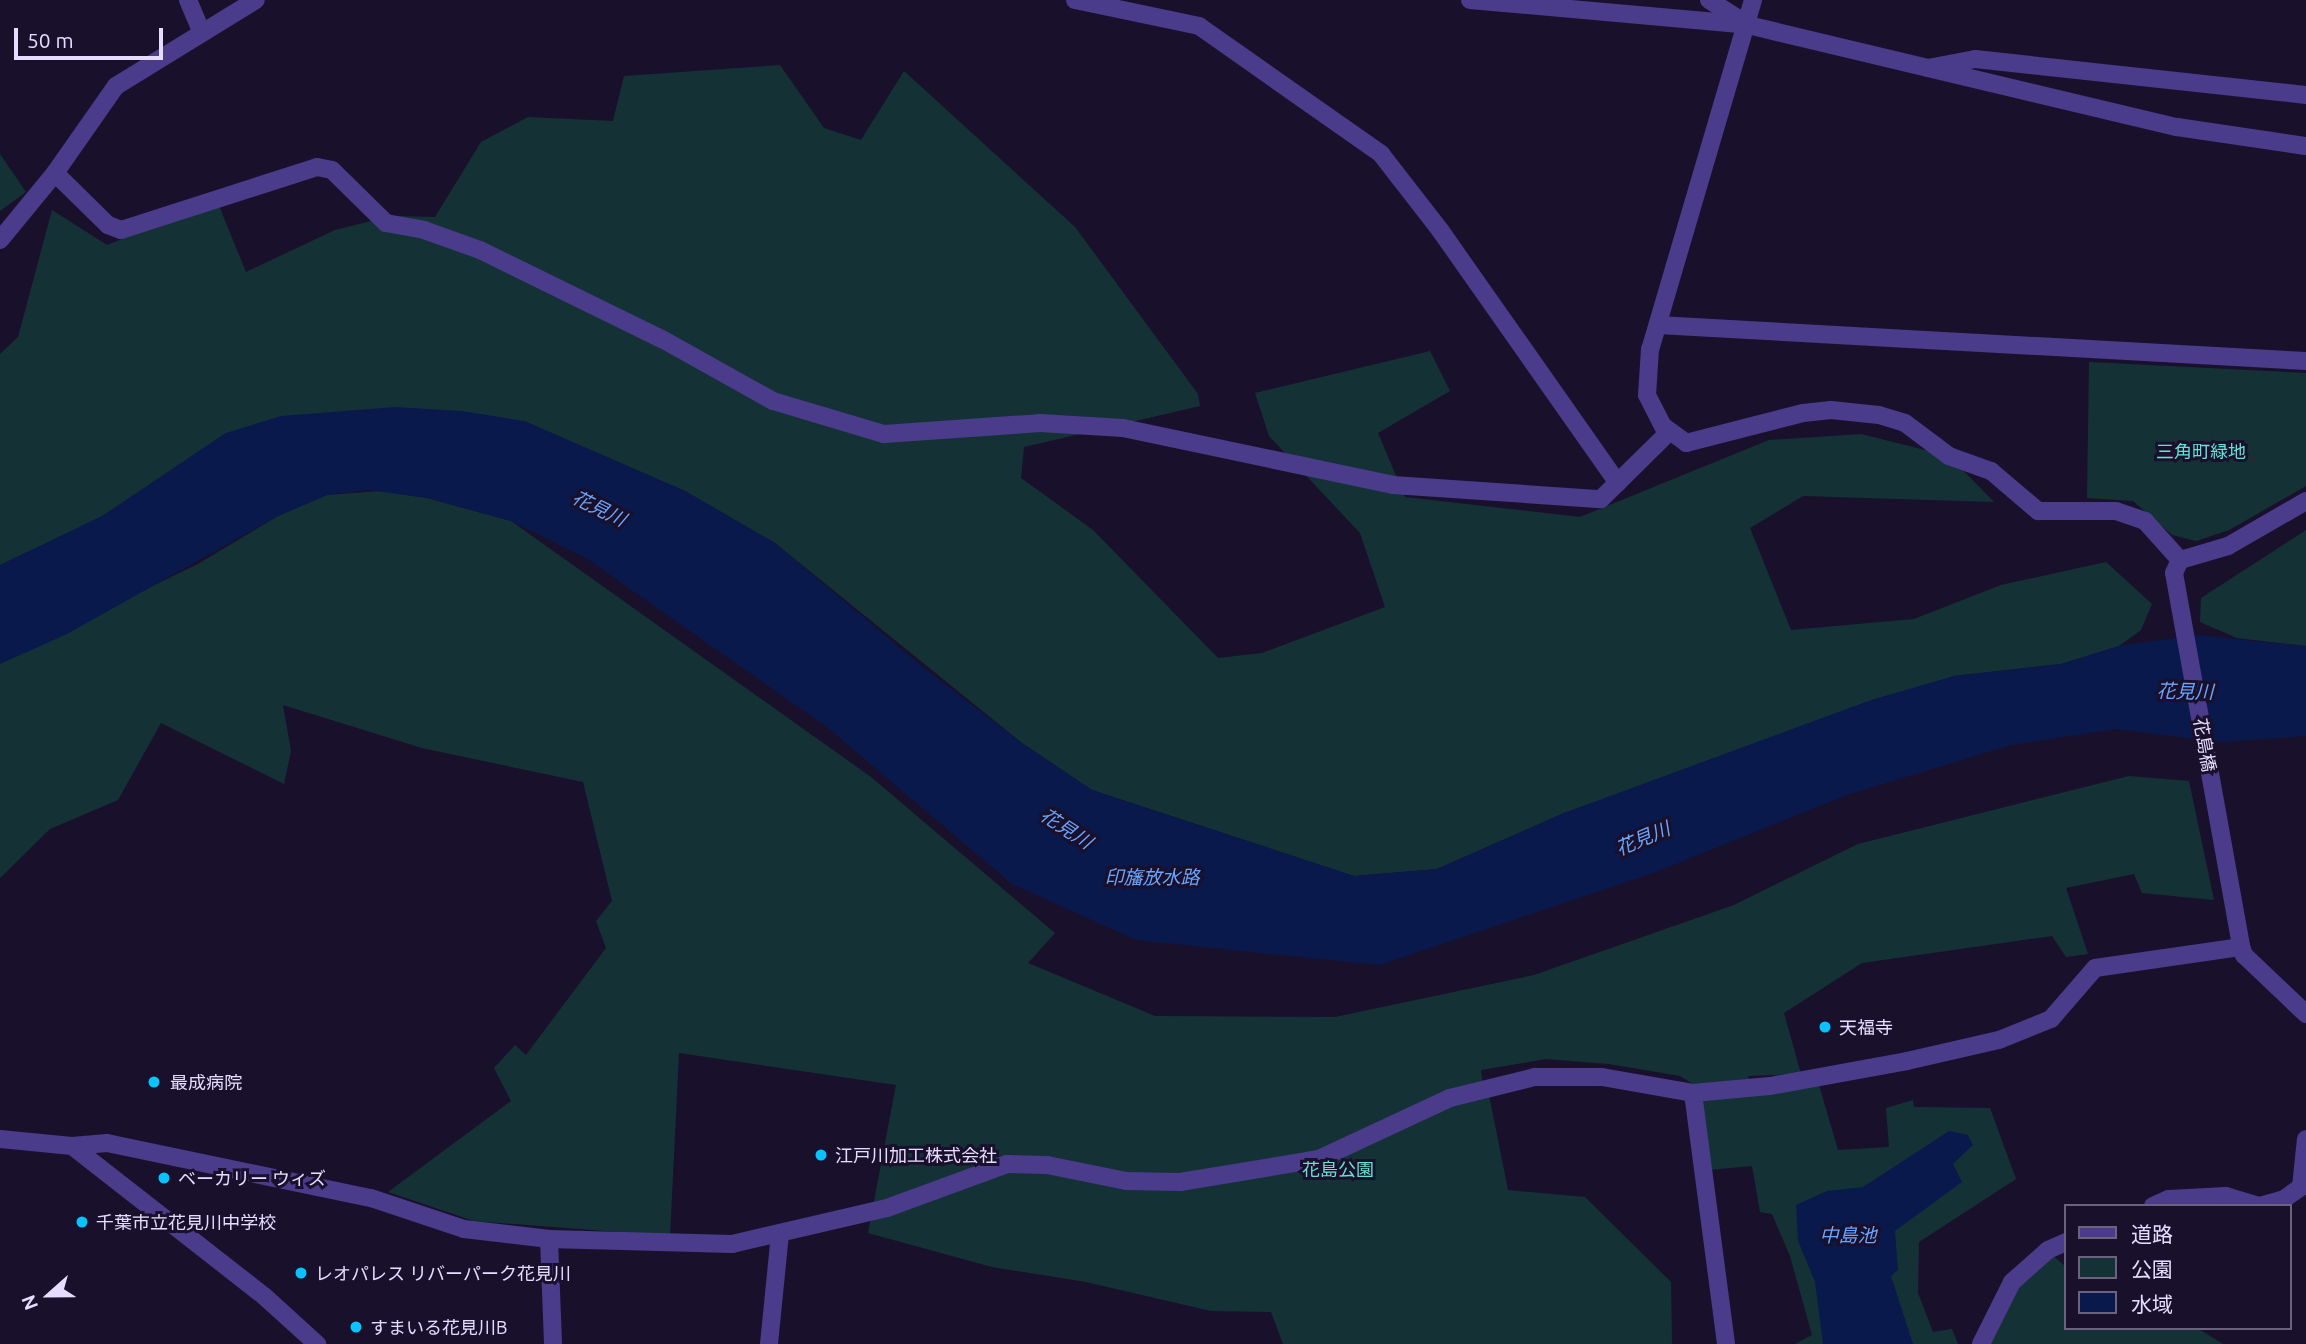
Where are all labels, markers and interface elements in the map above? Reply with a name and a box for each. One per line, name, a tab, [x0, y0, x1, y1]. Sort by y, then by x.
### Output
scale bar	[18, 14, 166, 58]
text: 50 m	[27, 28, 74, 52]
park label: 三角町緑地	[2156, 440, 2246, 462]
water label: 花見川	[568, 486, 630, 532]
water label: 花見川	[2156, 680, 2214, 704]
street label: 花島橋	[2190, 717, 2220, 773]
water label: 花見川	[1036, 804, 1096, 854]
water label: 花見川	[1612, 817, 1674, 861]
water label: 印旛放水路	[1105, 867, 1199, 889]
place label: 天福寺	[1839, 1016, 1893, 1038]
marker: 天福寺	[1817, 1019, 1833, 1035]
place label: 最成病院	[170, 1071, 242, 1093]
marker: 最成病院	[144, 1072, 164, 1092]
place label: 江戸川加工株式会社	[835, 1144, 997, 1166]
marker: 江戸川加工株式会社	[813, 1147, 829, 1163]
park label: 花島公園	[1302, 1158, 1374, 1180]
place label: ベーカリー ウィズ	[178, 1167, 326, 1189]
marker: ベーカリー ウィズ	[156, 1170, 172, 1186]
legend	[2064, 1204, 2292, 1330]
place label: 千葉市立花見川中学校	[96, 1211, 276, 1233]
marker: 千葉市立花見川中学校	[74, 1214, 90, 1230]
text: 道路	[2131, 1222, 2173, 1246]
water label: 中島池	[1820, 1225, 1876, 1247]
text: 公園	[2131, 1257, 2173, 1281]
north arrow	[14, 1260, 84, 1330]
place label: レオパレス リバーパーク花見川	[315, 1262, 571, 1284]
marker: レオパレス リバーパーク花見川	[293, 1265, 309, 1281]
text: N	[17, 1292, 42, 1313]
text: 水域	[2131, 1292, 2173, 1316]
place label: すまいる花見川B	[370, 1316, 507, 1338]
marker: すまいる花見川B	[348, 1319, 364, 1335]

